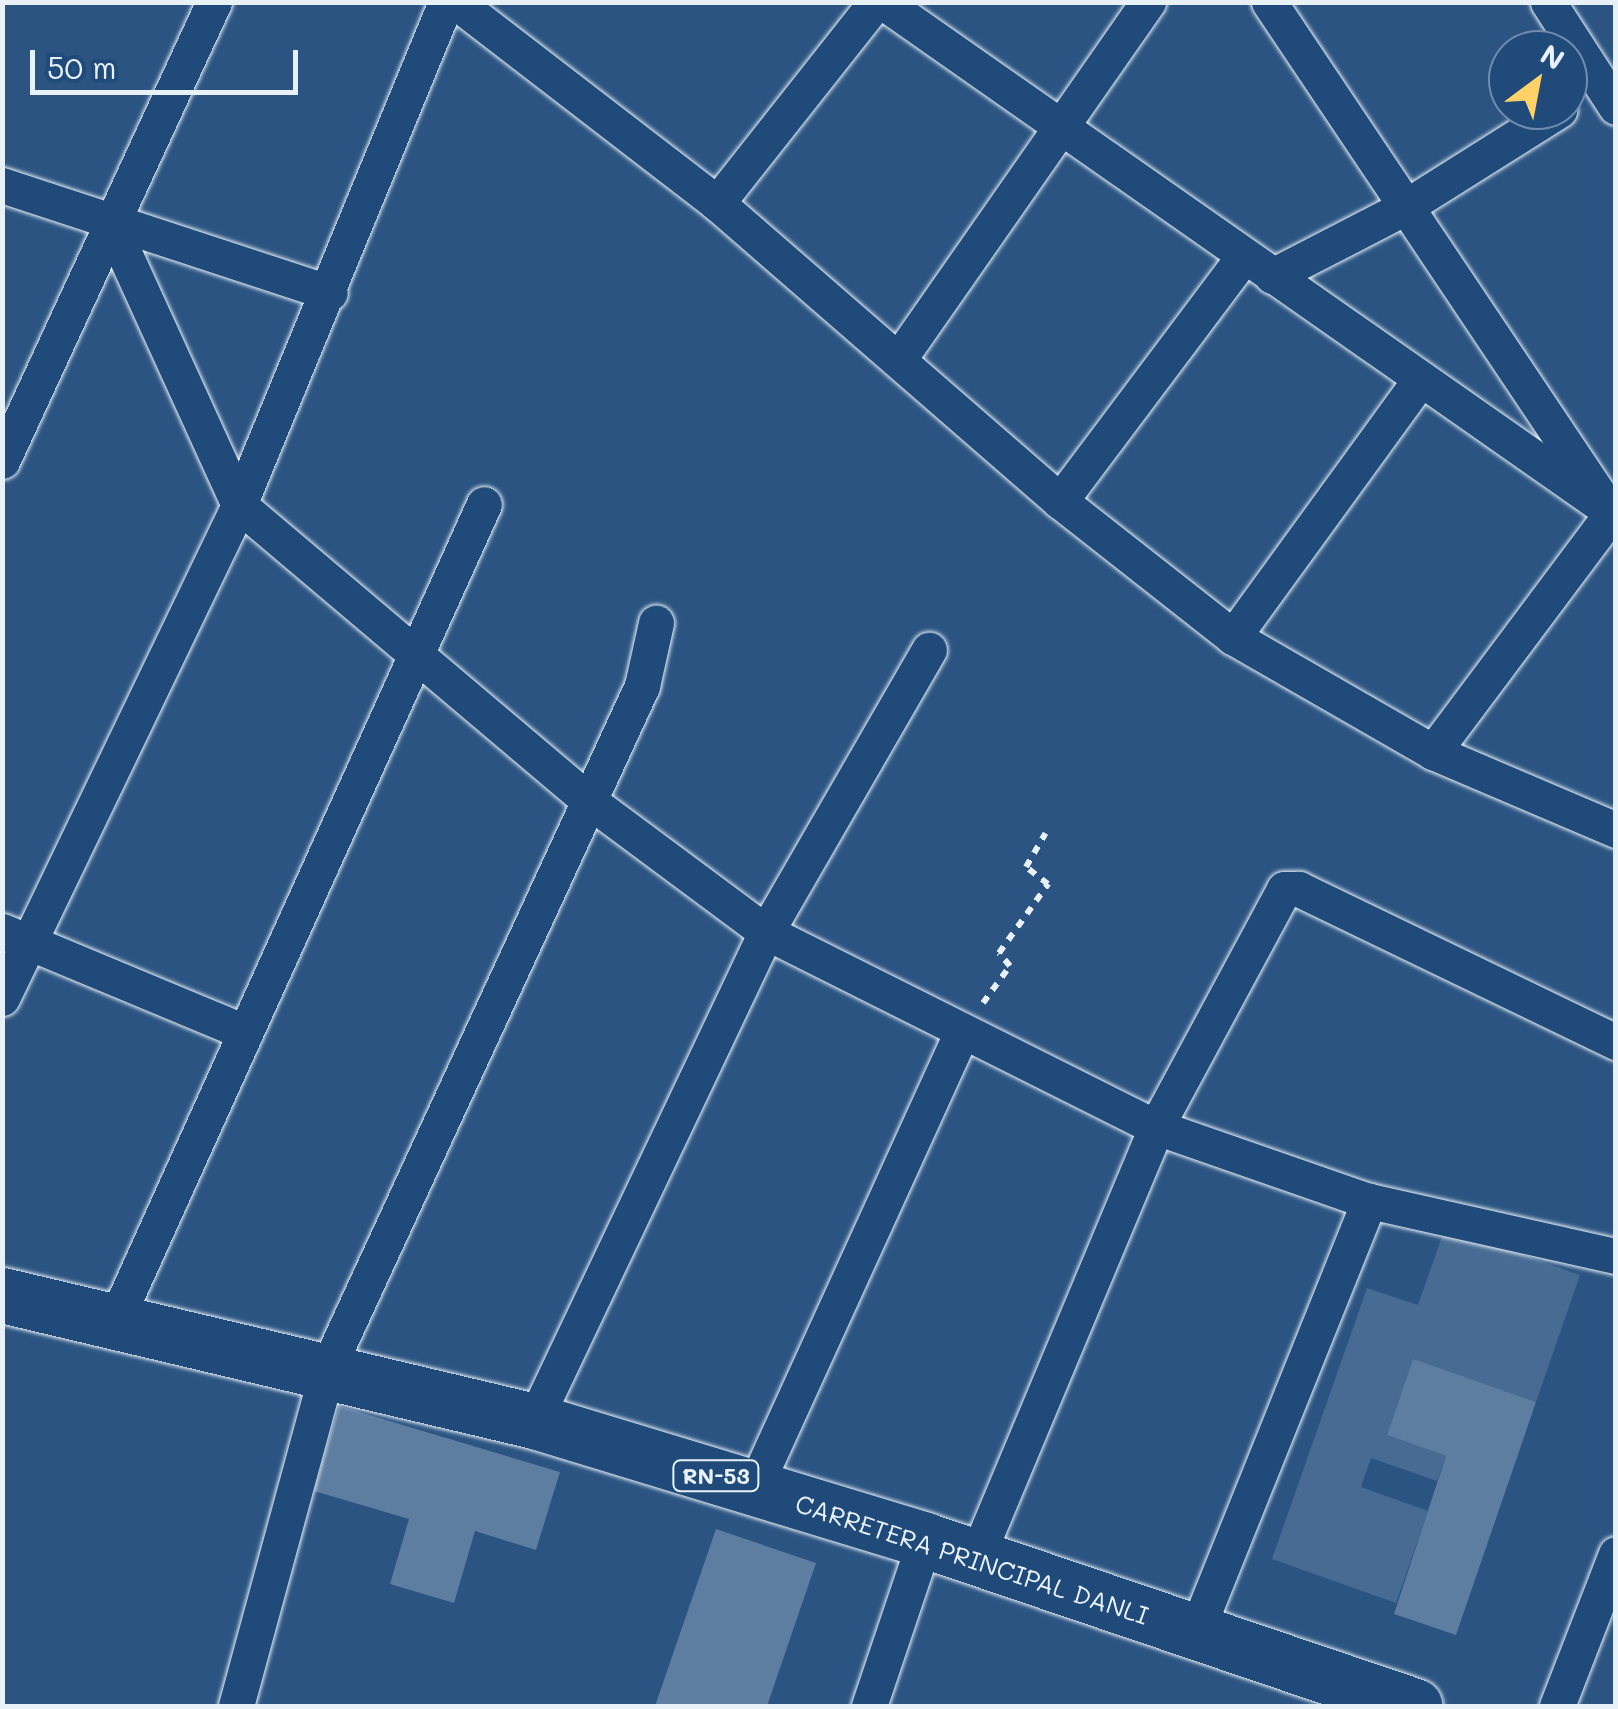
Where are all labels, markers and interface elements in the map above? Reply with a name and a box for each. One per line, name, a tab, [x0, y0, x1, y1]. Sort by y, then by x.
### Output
scale bar	[35, 30, 302, 92]
north arrow	[1488, 30, 1588, 130]
text: N	[1534, 35, 1571, 77]
text: 50 m	[47, 47, 117, 87]
road number: RN-53	[671, 1459, 761, 1493]
street label: CARRETERA PRINCIPAL DANLI	[792, 1488, 1152, 1630]

